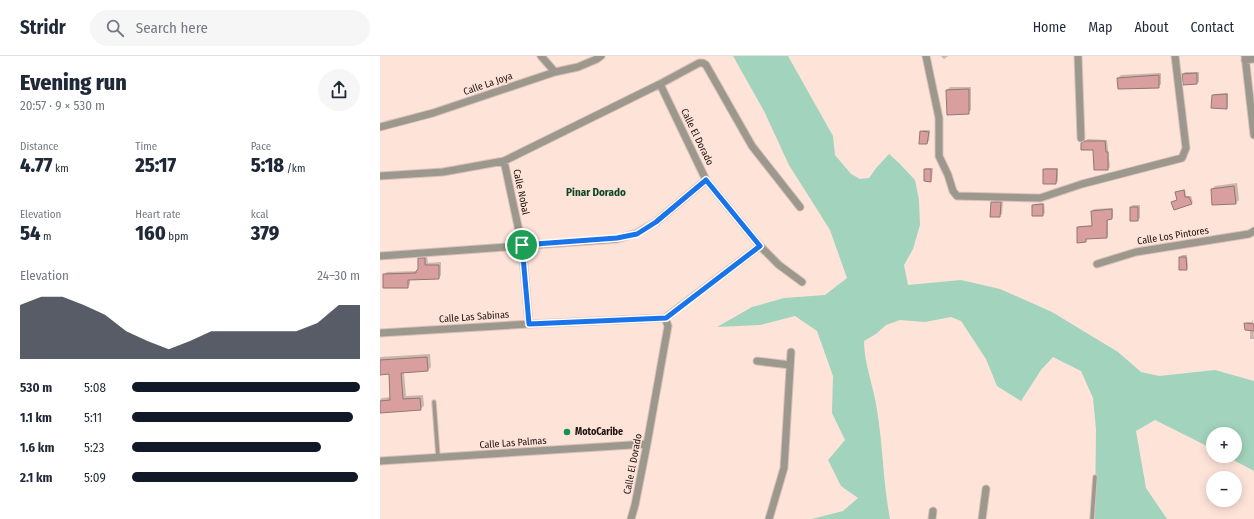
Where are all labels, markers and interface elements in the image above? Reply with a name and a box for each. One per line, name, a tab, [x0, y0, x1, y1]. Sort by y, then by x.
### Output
search box	[90, 10, 370, 46]
text: Stridr	[20, 16, 66, 39]
icon: search	[104, 17, 126, 39]
text: Search here	[136, 19, 208, 37]
text: Home	[1033, 19, 1066, 36]
text: Map	[1088, 19, 1112, 36]
text: About	[1134, 19, 1169, 36]
text: Contact	[1191, 19, 1234, 36]
text: Evening run	[20, 69, 127, 96]
button: share	[318, 69, 360, 111]
street label: Calle La Joya	[462, 70, 514, 98]
text: 20:57 · 9 × 530 m	[20, 98, 105, 113]
street label: Calle El Dorado	[678, 107, 716, 167]
text: Distance	[20, 140, 59, 153]
text: Time	[135, 140, 157, 153]
text: Pace	[251, 140, 271, 153]
text: 4.77	[20, 153, 53, 177]
text: 25:17	[135, 153, 176, 177]
text: 5:18	[251, 153, 284, 177]
text: km	[53, 162, 69, 175]
text: /km	[284, 162, 305, 175]
street label: Calle Nobal	[510, 168, 532, 216]
district label: Pinar Dorado	[566, 186, 626, 199]
text: Elevation	[20, 208, 61, 221]
text: Heart rate	[135, 208, 181, 221]
text: kcal	[251, 208, 268, 221]
text: 54	[20, 221, 41, 245]
text: 160	[135, 221, 166, 245]
text: 379	[251, 221, 279, 245]
street label: Calle Los Pintores	[1136, 224, 1210, 248]
pin	[505, 228, 539, 262]
text: m	[41, 230, 52, 243]
text: bpm	[166, 230, 188, 243]
icon: arrive	[511, 234, 533, 256]
text: Elevation	[20, 268, 69, 283]
text: 24–30 m	[317, 268, 360, 283]
street label: Calle Las Sabinas	[439, 309, 509, 325]
text: 530 m	[20, 380, 52, 395]
text: 5:08	[84, 380, 106, 395]
text: 1.1 km	[20, 410, 52, 425]
text: 5:11	[84, 410, 102, 425]
place label: MotoCaribe	[575, 426, 623, 438]
marker: MotoCaribe	[562, 427, 572, 437]
map controls	[1206, 427, 1242, 507]
button: +	[1206, 427, 1242, 463]
street label: Calle El Dorado	[621, 433, 645, 495]
street label: Calle Las Palmas	[479, 435, 547, 451]
text: 1.6 km	[20, 440, 54, 455]
text: 5:23	[84, 440, 104, 455]
text: 2.1 km	[20, 470, 52, 485]
text: 5:09	[84, 470, 106, 485]
button: −	[1206, 471, 1242, 507]

